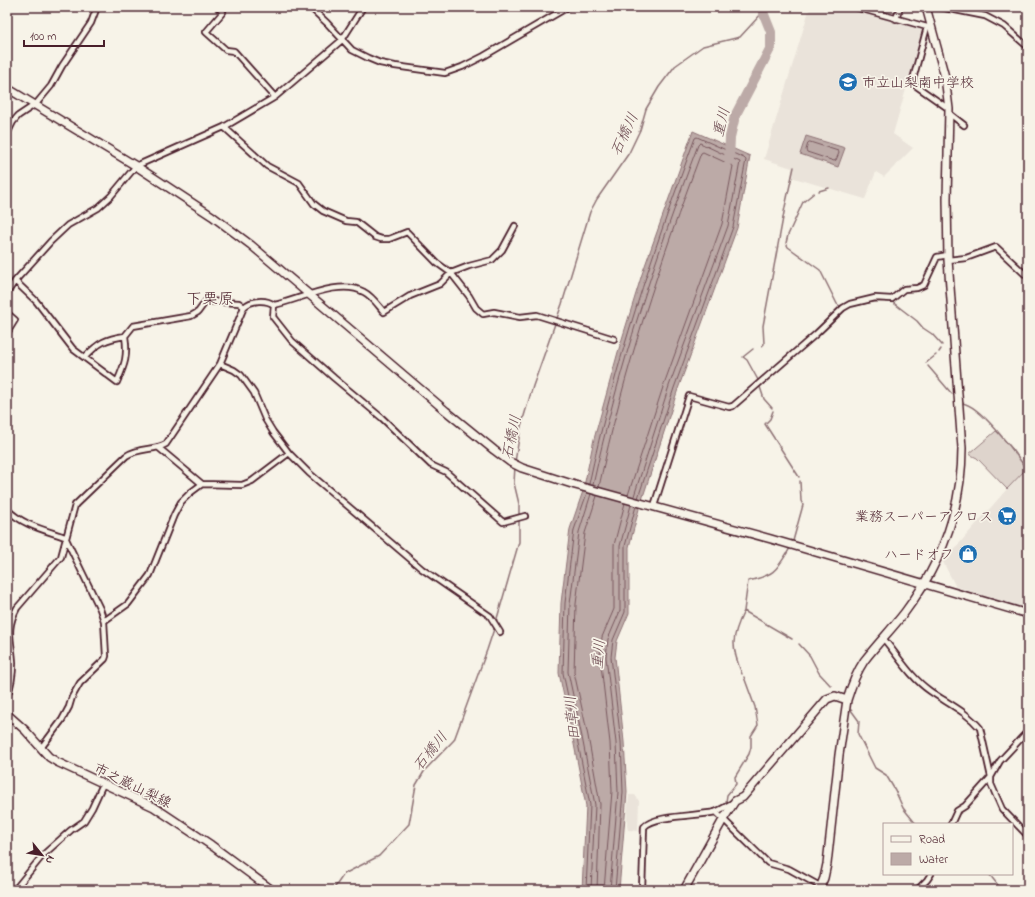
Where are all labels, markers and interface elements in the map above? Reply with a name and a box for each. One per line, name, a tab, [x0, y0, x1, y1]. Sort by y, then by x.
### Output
scale bar	[24, 22, 104, 48]
text: 100 m	[30, 28, 57, 46]
school or university icon: 市立山梨南中学校	[837, 71, 859, 93]
place label: 市立山梨南中学校	[862, 73, 974, 94]
water label: 重川	[707, 105, 736, 140]
water label: 石橋川	[605, 109, 644, 159]
district label: 下栗原	[186, 288, 234, 312]
water label: 石橋川	[497, 413, 527, 462]
supermarket icon: 業務スーパーアクロス	[996, 505, 1018, 527]
place label: 業務スーパーアクロス	[855, 507, 993, 528]
shop icon: ハードオフ	[957, 543, 979, 565]
place label: ハードオフ	[884, 545, 954, 566]
water label: 重川	[586, 638, 612, 670]
water label: 田草川	[560, 694, 586, 741]
water label: 石橋川	[408, 727, 453, 776]
street label: 市之蔵山梨線	[90, 758, 175, 814]
legend	[883, 823, 1013, 875]
text: Road	[919, 831, 945, 849]
north arrow	[22, 835, 62, 875]
text: Water	[919, 851, 948, 869]
text: N	[41, 852, 59, 867]

